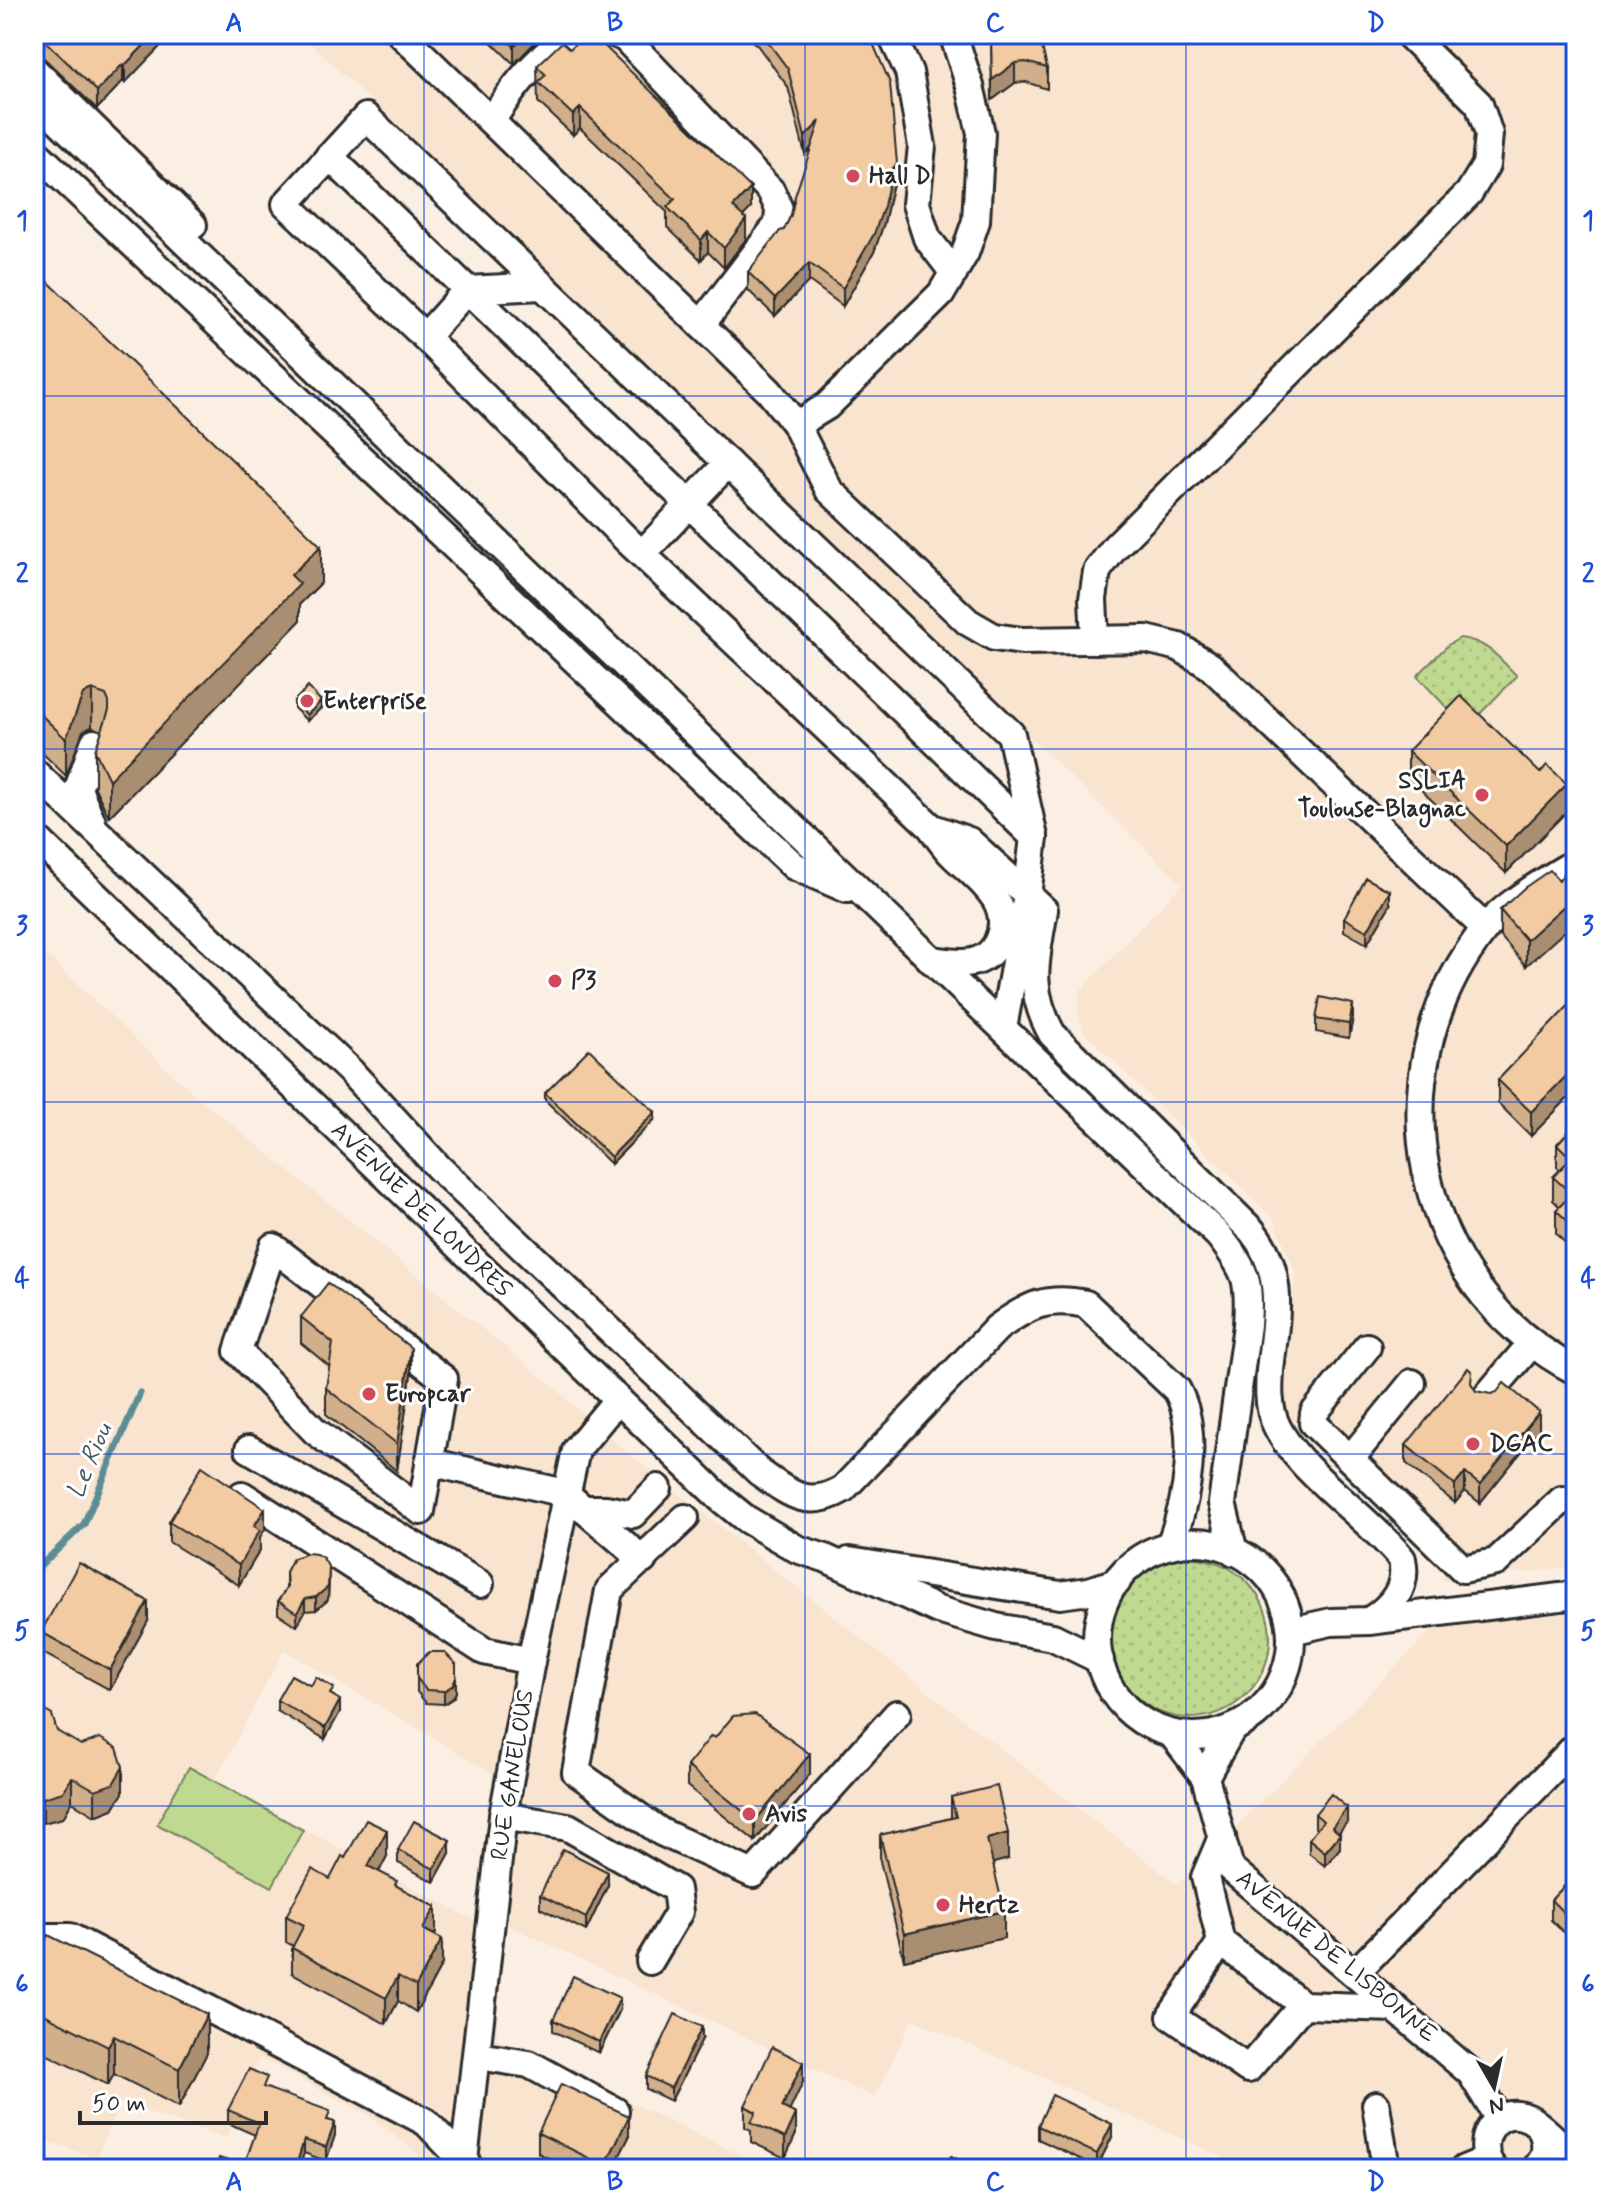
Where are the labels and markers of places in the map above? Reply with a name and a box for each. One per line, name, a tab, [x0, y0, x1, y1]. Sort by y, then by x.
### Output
place label: Hall D	[869, 161, 931, 192]
marker: Hall D	[844, 167, 862, 185]
place label: Enterprise	[323, 686, 427, 717]
marker: Enterprise	[298, 692, 316, 710]
place label: SSLIA Toulouse-Blagnac	[1298, 766, 1466, 828]
marker: SSLIA Toulouse-Blagnac	[1473, 786, 1491, 804]
place label: P3	[571, 966, 596, 997]
marker: P3	[546, 972, 564, 990]
place label: Europcar	[385, 1379, 472, 1410]
marker: Europcar	[360, 1385, 378, 1403]
place label: DGAC	[1489, 1429, 1553, 1460]
marker: DGAC	[1464, 1435, 1482, 1453]
place label: Avis	[765, 1799, 807, 1830]
marker: Avis	[740, 1805, 758, 1823]
place label: Hertz	[959, 1890, 1019, 1921]
marker: Hertz	[934, 1896, 952, 1914]

